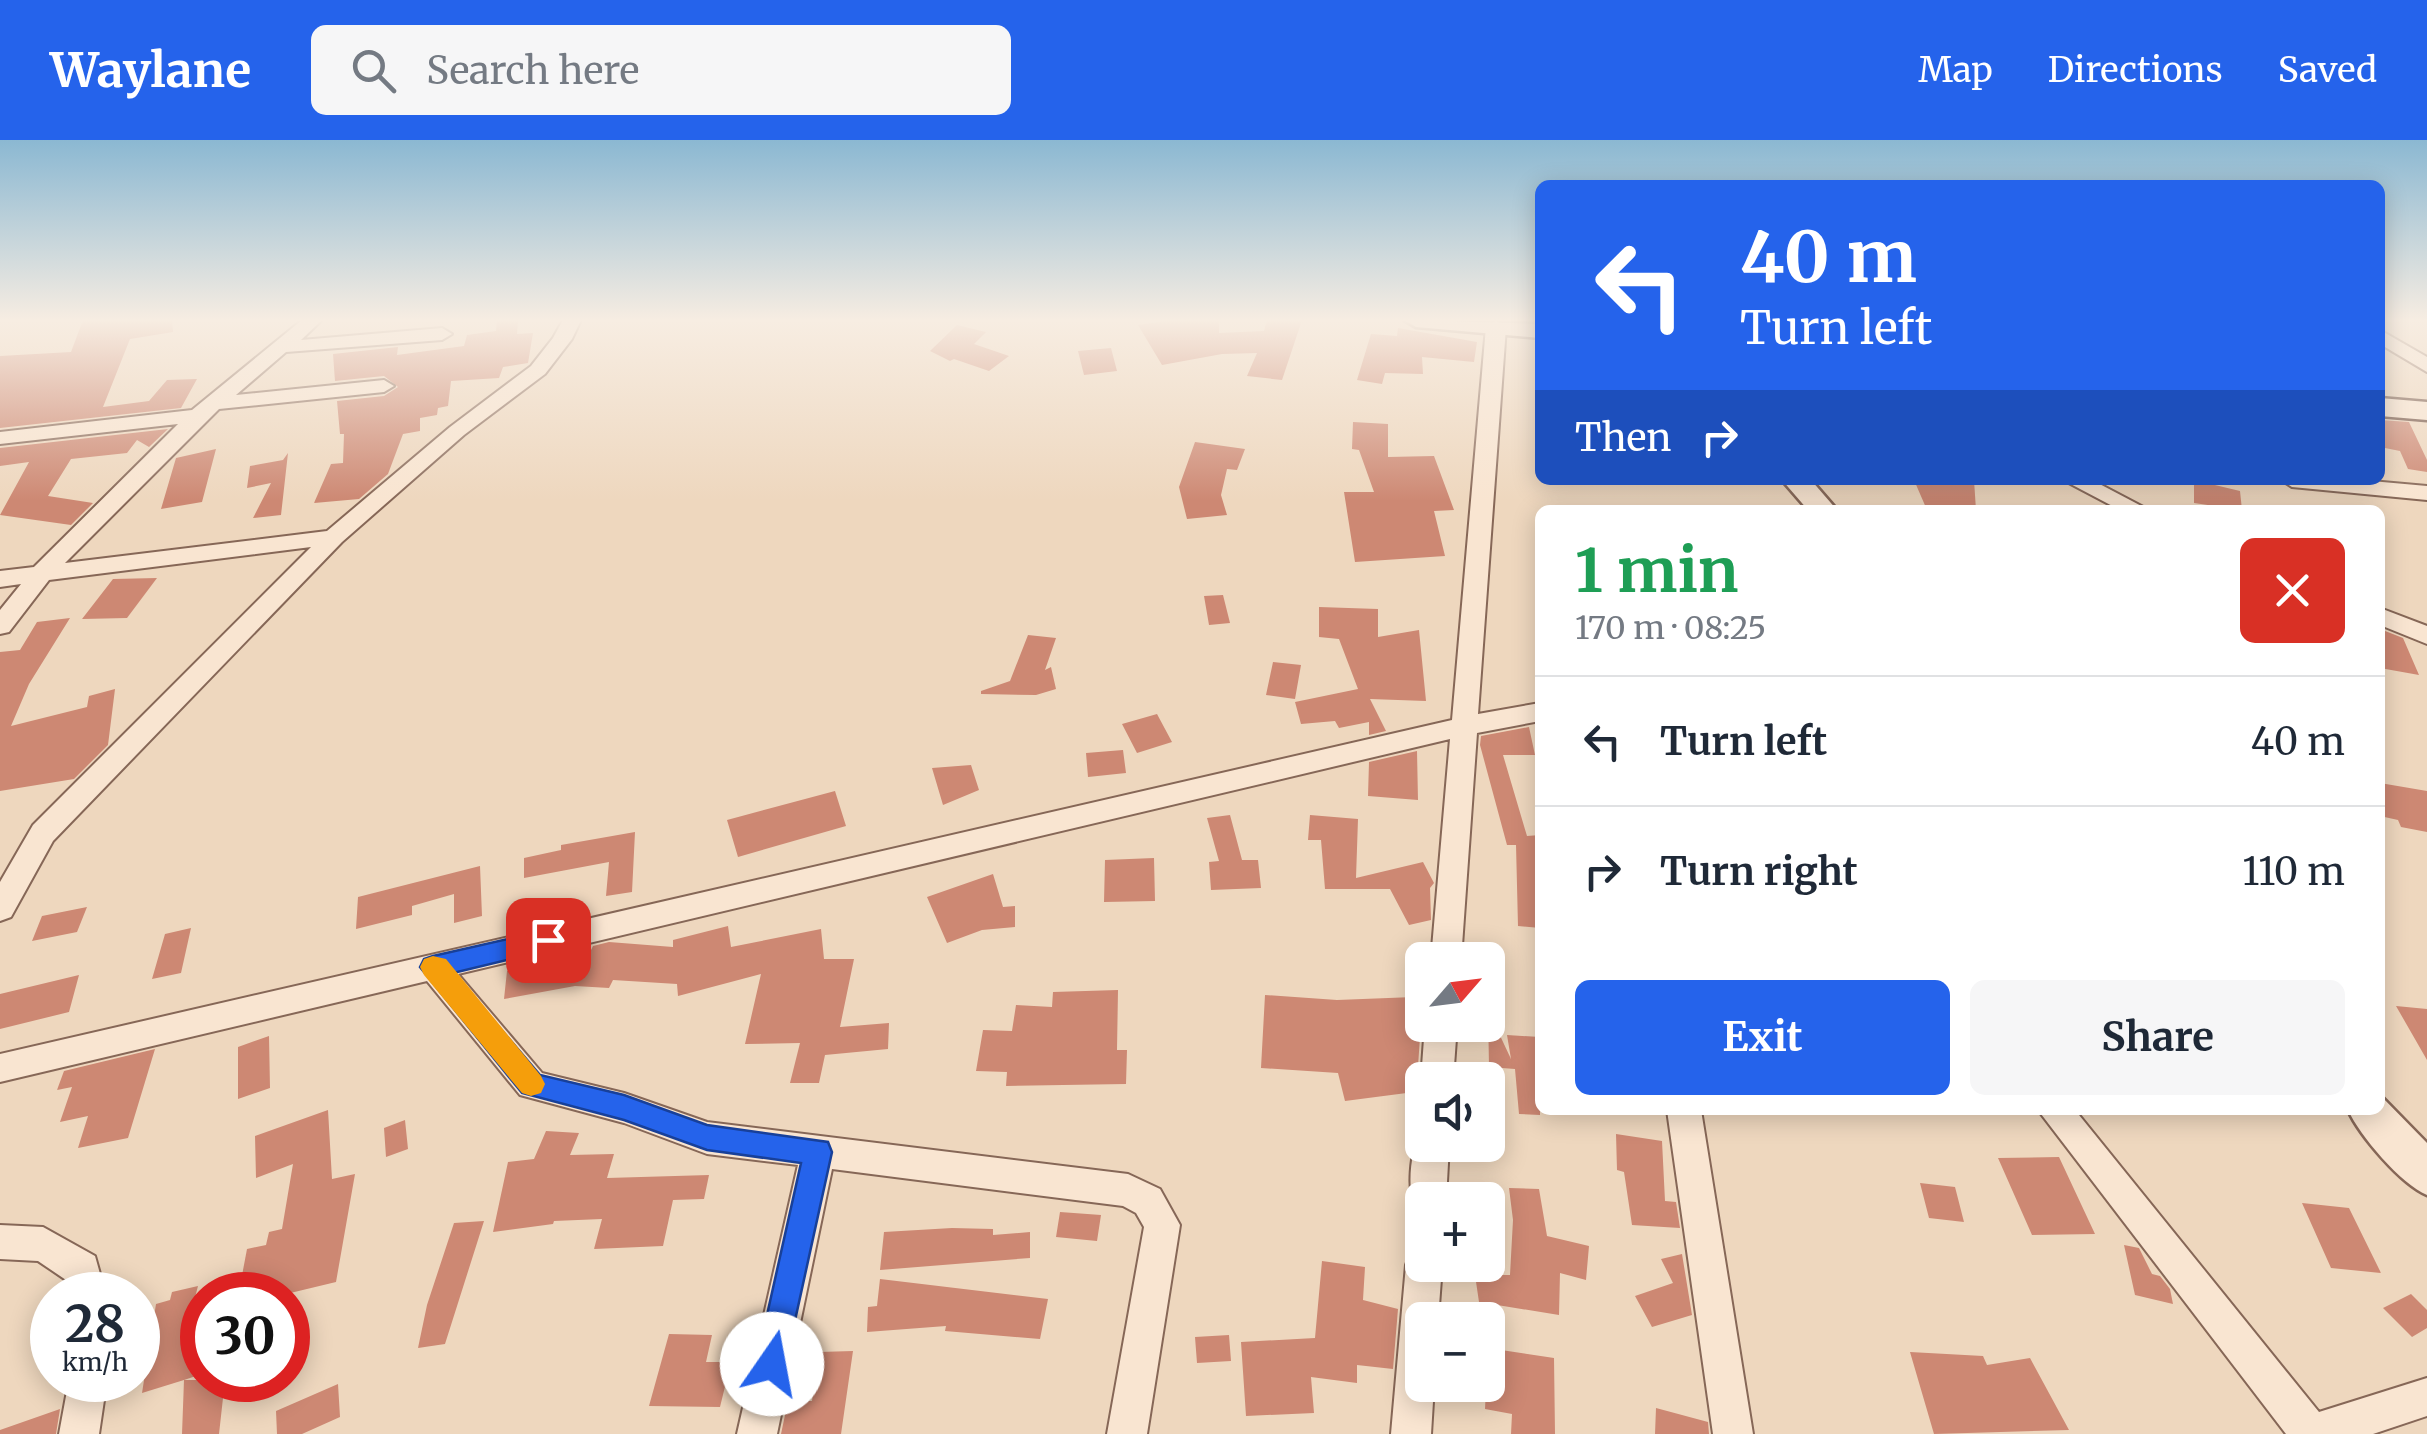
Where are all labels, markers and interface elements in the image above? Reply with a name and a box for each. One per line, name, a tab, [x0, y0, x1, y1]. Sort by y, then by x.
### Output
search box	[311, 25, 1011, 115]
text: Waylane	[50, 40, 251, 100]
icon: search	[346, 43, 401, 98]
text: Search here	[426, 47, 639, 94]
text: Map	[1918, 48, 1993, 92]
text: Directions	[2048, 48, 2223, 92]
text: Saved	[2278, 48, 2377, 92]
text: 40 m	[1740, 213, 1917, 301]
icon: left	[1575, 220, 1705, 350]
text: Turn left	[1740, 300, 1932, 356]
icon: right	[1692, 410, 1747, 465]
text: Then	[1575, 414, 1672, 461]
text: 1 min	[1575, 533, 1738, 608]
button: close	[2240, 538, 2345, 643]
text: 170 m · 08:25	[1575, 608, 1766, 648]
icon: left	[1575, 714, 1630, 769]
text: Turn left	[1660, 718, 1827, 765]
text: 40 m	[2251, 718, 2345, 765]
icon: right	[1575, 844, 1630, 899]
text: Turn right	[1660, 848, 1858, 895]
text: 110 m	[2242, 848, 2345, 895]
pin	[506, 898, 591, 983]
icon: arrive	[521, 913, 576, 968]
north arrow	[1405, 942, 1505, 1042]
map controls	[1405, 942, 1505, 1402]
button: Exit	[1575, 980, 1950, 1095]
button: Share	[1970, 980, 2345, 1095]
button: sound	[1405, 1062, 1505, 1162]
button: +	[1405, 1182, 1505, 1282]
speed limit sign: 30	[180, 1272, 310, 1402]
text: 28	[65, 1293, 125, 1356]
button: −	[1405, 1302, 1505, 1402]
position arrow	[720, 1312, 824, 1416]
text: km/h	[62, 1346, 128, 1378]

